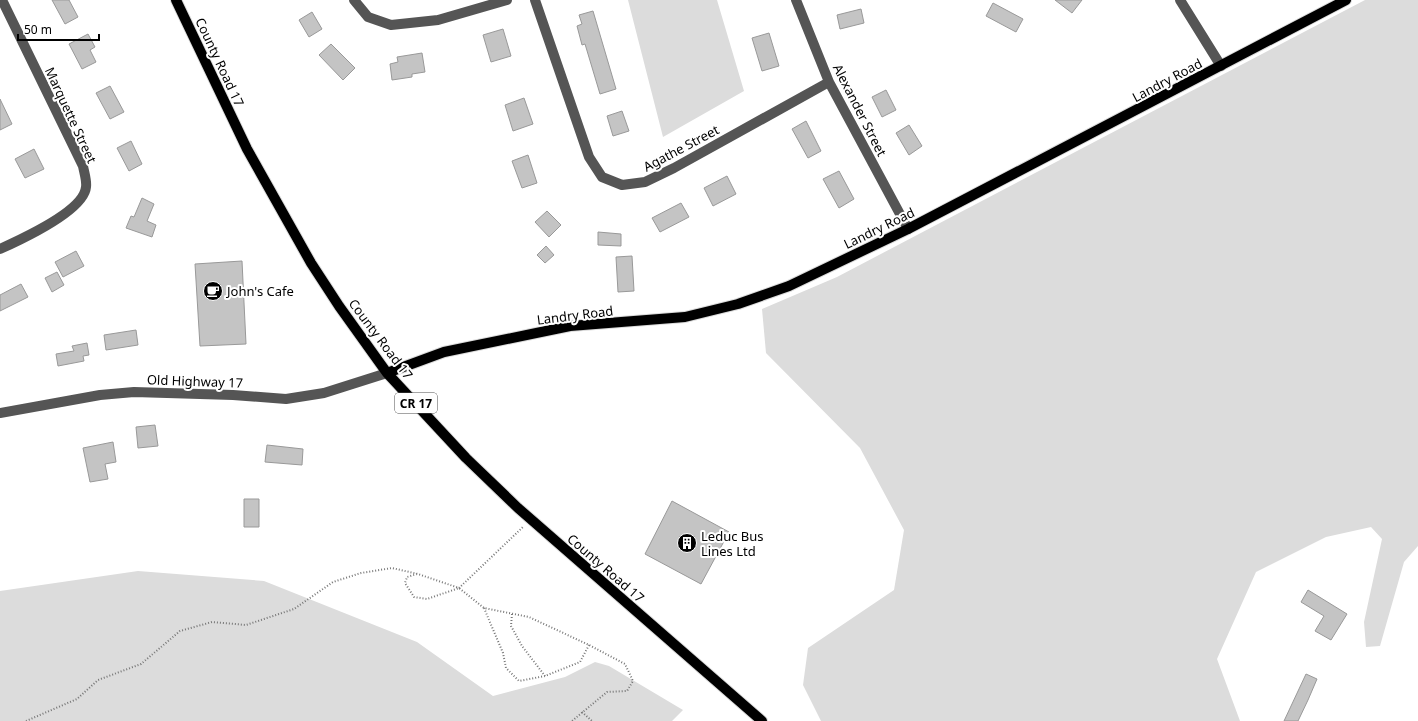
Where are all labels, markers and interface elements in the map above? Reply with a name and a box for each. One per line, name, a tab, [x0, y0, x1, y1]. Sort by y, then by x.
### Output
street label: County Road 17	[191, 15, 249, 109]
scale bar	[18, 16, 99, 42]
text: 50 m	[24, 21, 52, 38]
street label: Landry Road	[1129, 54, 1205, 106]
street label: Alexander Street	[829, 61, 891, 159]
street label: Marquette Street	[41, 64, 101, 166]
street label: Agathe Street	[640, 120, 722, 176]
street label: Landry Road	[841, 203, 917, 253]
cafe icon: John's Cafe	[202, 280, 224, 302]
place label: John's Cafe	[225, 282, 294, 300]
street label: County Road 17	[345, 295, 417, 383]
street label: Landry Road	[536, 301, 614, 329]
street label: Old Highway 17	[147, 370, 243, 392]
road number: CR 17	[395, 393, 437, 413]
place label: Leduc Bus Lines Ltd	[701, 527, 764, 560]
street label: County Road 17	[564, 530, 648, 606]
building icon: Leduc Bus Lines Ltd	[676, 532, 698, 554]

